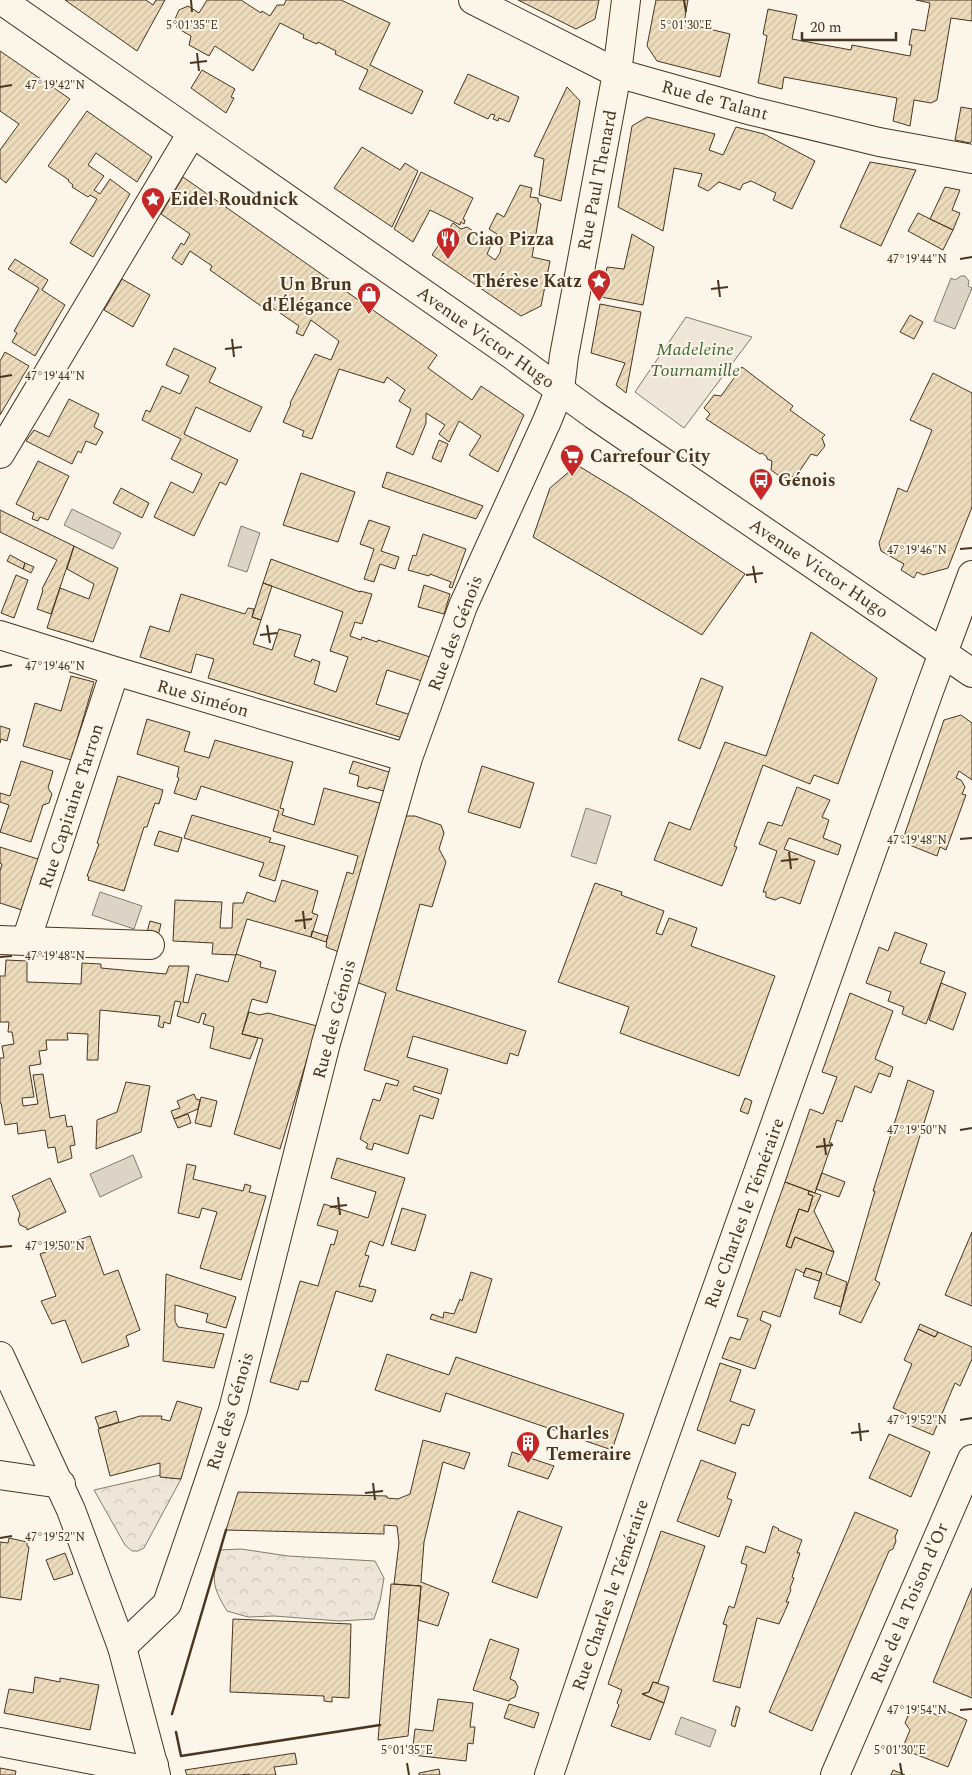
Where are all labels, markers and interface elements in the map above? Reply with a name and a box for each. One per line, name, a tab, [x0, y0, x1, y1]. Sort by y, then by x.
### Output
scale bar	[802, 10, 896, 42]
text: 5°01'35"E	[166, 16, 218, 35]
text: 5°01'30"E	[660, 16, 712, 35]
text: 20 m	[810, 16, 842, 39]
street label: Rue de Talant	[658, 73, 771, 128]
text: 47°19'42"N	[25, 76, 85, 95]
street label: Rue Paul Thenard	[571, 107, 624, 253]
place icon: Eidel Roudnick	[140, 186, 166, 220]
place label: Eidel Roudnick	[170, 186, 299, 213]
restaurant icon: Ciao Pizza	[435, 226, 461, 260]
place label: Ciao Pizza	[466, 226, 555, 253]
text: 47°19'44"N	[887, 250, 947, 269]
place label: Thérèse Katz	[473, 268, 582, 295]
place icon: Thérèse Katz	[586, 268, 612, 302]
place label: Un Brun d'Élégance	[262, 271, 352, 319]
street label: Avenue Victor Hugo	[411, 280, 560, 395]
shop icon: Un Brun d'Élégance	[356, 281, 382, 315]
park label: Madeleine Tournamille	[650, 336, 740, 384]
text: 47°19'44"N	[25, 367, 85, 386]
supermarket icon: Carrefour City	[559, 443, 585, 477]
place label: Carrefour City	[590, 443, 711, 470]
bus stop icon: Génois	[748, 467, 774, 501]
place label: Génois	[778, 467, 836, 494]
street label: Avenue Victor Hugo	[743, 512, 894, 625]
text: 47°19'46"N	[887, 541, 947, 560]
street label: Rue des Génois	[421, 571, 490, 695]
text: 47°19'46"N	[25, 657, 85, 676]
street label: Rue Siméon	[154, 672, 252, 725]
street label: Rue Capitaine Tarron	[32, 720, 111, 892]
text: 47°19'48"N	[887, 831, 947, 850]
text: 47°19'48"N	[25, 947, 85, 966]
street label: Rue des Génois	[306, 957, 363, 1082]
street label: Rue Charles le Téméraire	[697, 1114, 792, 1312]
text: 47°19'50"N	[887, 1121, 947, 1140]
text: 47°19'50"N	[25, 1237, 85, 1256]
street label: Rue des Génois	[200, 1349, 261, 1474]
text: 47°19'52"N	[887, 1411, 947, 1430]
place label: Charles Temeraire	[546, 1420, 631, 1468]
building icon: Charles Temeraire	[515, 1430, 541, 1464]
street label: Rue Charles le Téméraire	[565, 1496, 656, 1695]
street label: Rue de la Toison d'Or	[863, 1519, 956, 1688]
text: 47°19'52"N	[25, 1528, 85, 1547]
text: 47°19'54"N	[887, 1701, 947, 1720]
text: 5°01'35"E	[381, 1741, 433, 1760]
text: 5°01'30"E	[874, 1741, 926, 1760]

